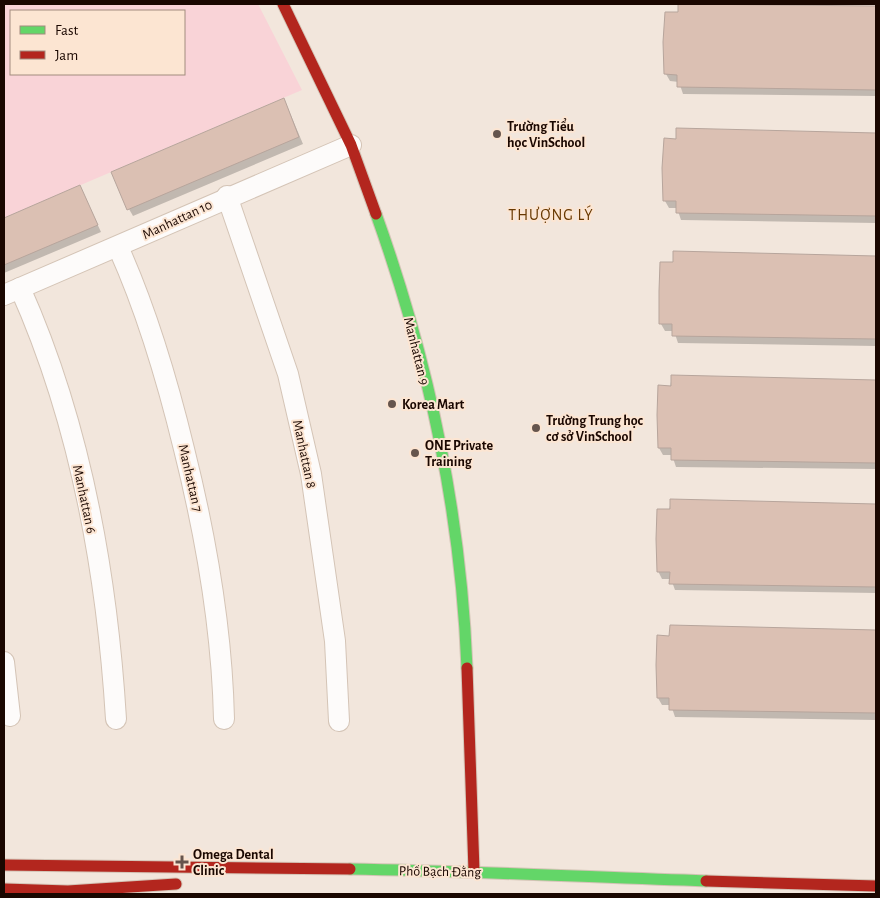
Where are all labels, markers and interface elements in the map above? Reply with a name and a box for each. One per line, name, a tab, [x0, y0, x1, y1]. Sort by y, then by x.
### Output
legend	[10, 10, 185, 75]
text: Fast	[55, 23, 79, 38]
text: Jam	[55, 48, 78, 63]
place label: Trường Tiểu học VinSchool	[507, 118, 585, 150]
marker: Trường Tiểu học VinSchool	[491, 128, 503, 140]
street label: Manhattan 10	[140, 198, 214, 242]
district label: THƯỢNG LÝ	[508, 205, 594, 223]
street label: Manhattan 9	[401, 316, 431, 387]
marker: Korea Mart	[386, 398, 398, 410]
place label: Korea Mart	[402, 398, 465, 412]
place label: Trường Trung học cơ sở VinSchool	[546, 414, 644, 444]
street label: Manhattan 8	[290, 419, 318, 490]
marker: Trường Trung học cơ sở VinSchool	[530, 422, 542, 434]
place label: ONE Private Training	[425, 439, 493, 469]
street label: Manhattan 7	[175, 443, 205, 513]
marker: ONE Private Training	[409, 447, 421, 459]
street label: Manhattan 6	[70, 464, 98, 535]
place label: Omega Dental Clinic	[193, 848, 274, 878]
marker: Omega Dental Clinic	[175, 855, 189, 869]
street label: Phố Bạch Đằng	[399, 863, 482, 880]

